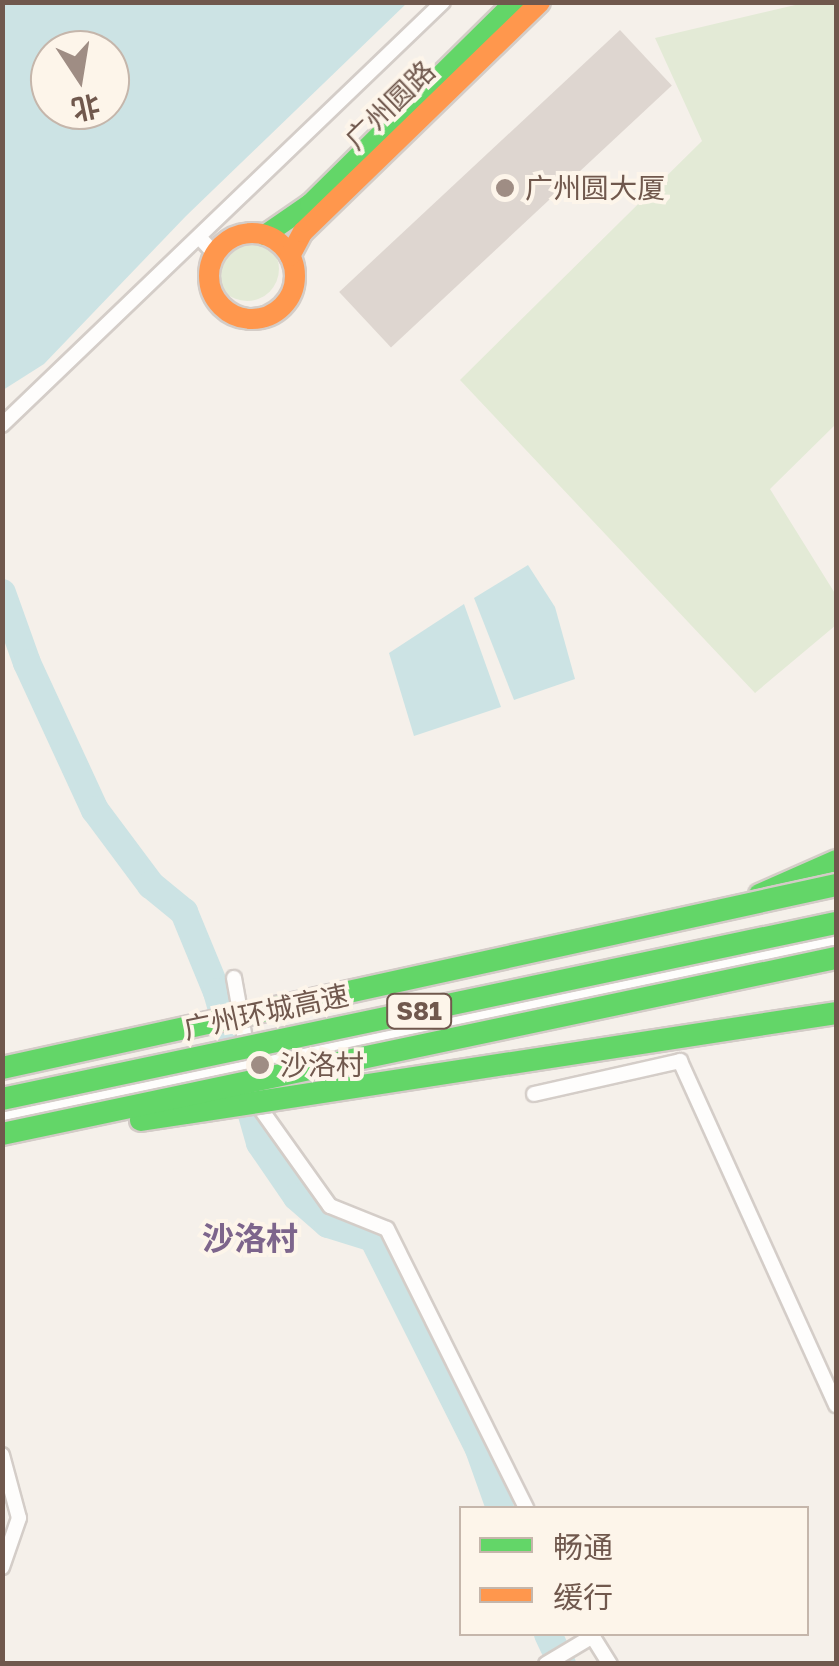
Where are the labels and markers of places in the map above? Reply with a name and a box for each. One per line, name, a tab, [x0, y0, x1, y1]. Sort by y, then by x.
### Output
place label: 广州圆大厦	[525, 171, 665, 205]
marker: 广州圆大厦	[494, 177, 516, 199]
place label: 沙洛村	[280, 1048, 364, 1082]
marker: 沙洛村	[249, 1054, 271, 1076]

